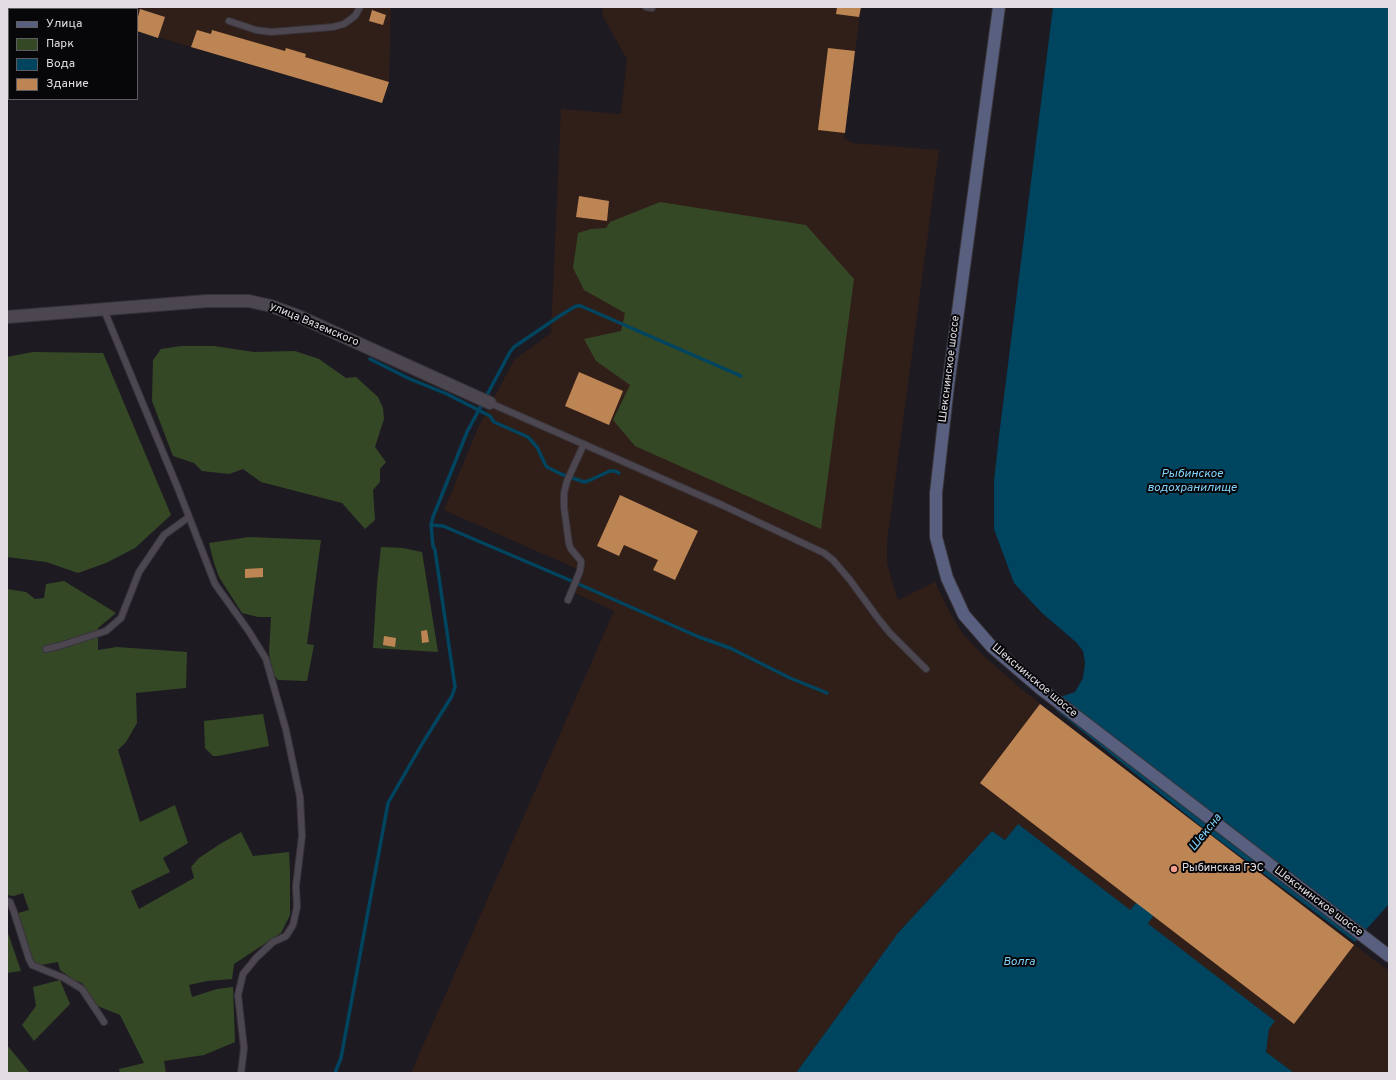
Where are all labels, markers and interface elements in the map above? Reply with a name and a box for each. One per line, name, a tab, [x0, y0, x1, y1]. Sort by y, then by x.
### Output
legend	[8, 8, 138, 100]
text: Улица	[46, 16, 82, 32]
text: Парк	[46, 36, 74, 52]
text: Вода	[46, 56, 75, 72]
text: Здание	[46, 76, 89, 92]
street label: улица Вяземского	[267, 300, 361, 350]
street label: Шекснинское шоссе	[937, 315, 963, 423]
water label: Рыбинское водохранилище	[1147, 468, 1237, 496]
street label: Шекснинское шоссе	[989, 641, 1079, 721]
water label: Шексна	[1187, 811, 1225, 855]
place label: Рыбинская ГЭС	[1182, 862, 1264, 876]
marker: Рыбинская ГЭС	[1169, 864, 1179, 874]
street label: Шекснинское шоссе	[1271, 864, 1365, 940]
water label: Волга	[1003, 956, 1035, 970]

